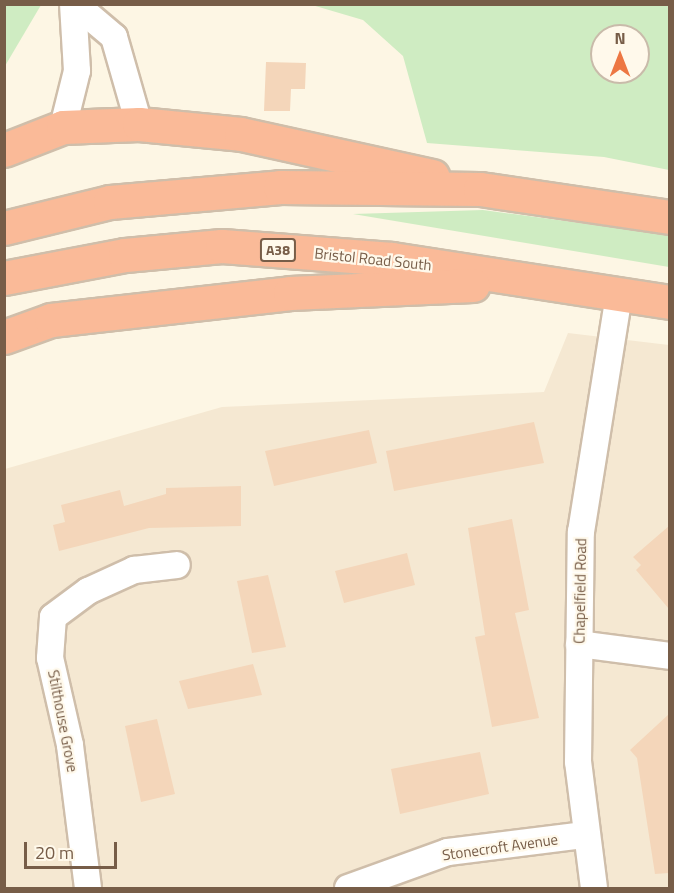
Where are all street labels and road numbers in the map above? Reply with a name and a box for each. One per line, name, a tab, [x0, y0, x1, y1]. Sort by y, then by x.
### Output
road number: A38	[258, 239, 298, 261]
street label: Bristol Road South	[314, 244, 432, 274]
street label: Chapelfield Road	[570, 538, 590, 644]
street label: Stilthouse Grove	[44, 668, 82, 774]
street label: Stonecroft Avenue	[441, 830, 559, 864]

